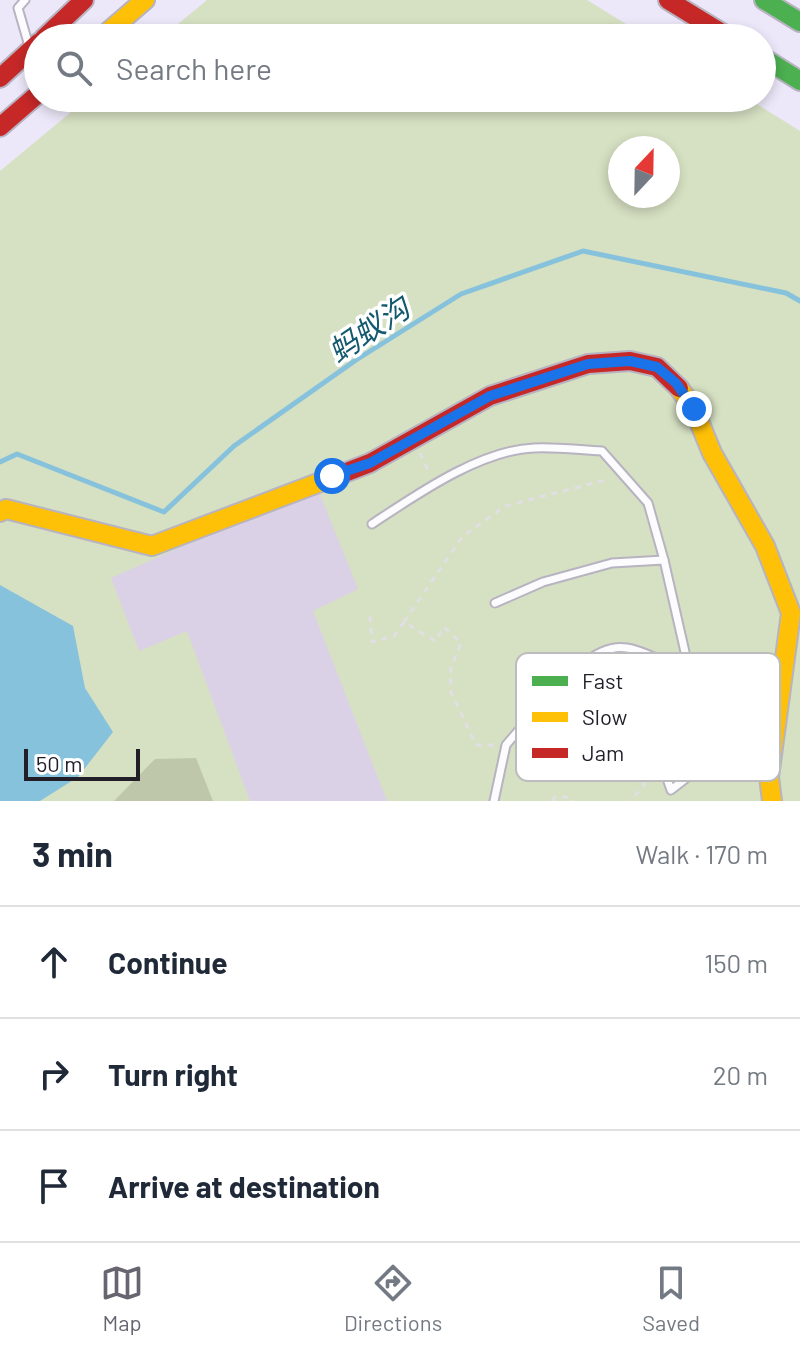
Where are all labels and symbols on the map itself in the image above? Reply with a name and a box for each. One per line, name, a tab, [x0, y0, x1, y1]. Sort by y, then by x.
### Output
north arrow	[608, 136, 680, 208]
water label: 蚂蚁沟	[321, 287, 418, 369]
route end	[676, 391, 712, 427]
route start	[314, 458, 350, 494]
legend	[516, 653, 780, 781]
text: Fast	[582, 667, 624, 693]
text: Slow	[582, 703, 627, 729]
text: Jam	[582, 739, 624, 765]
scale bar	[24, 745, 140, 781]

